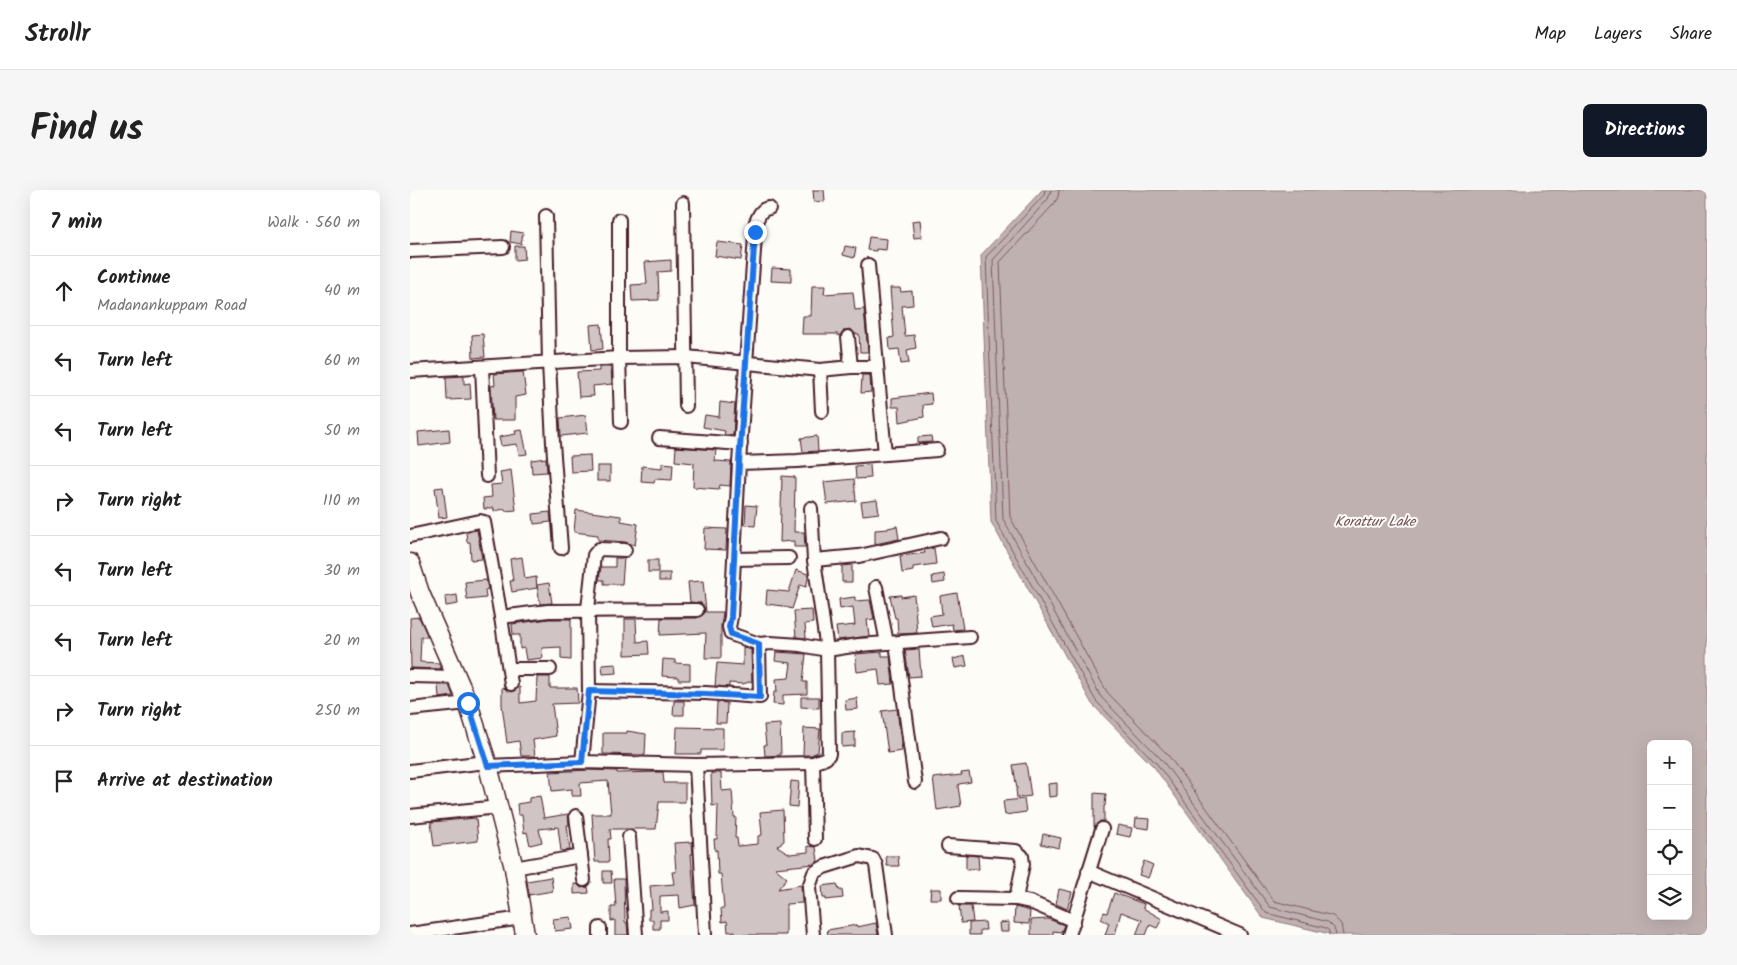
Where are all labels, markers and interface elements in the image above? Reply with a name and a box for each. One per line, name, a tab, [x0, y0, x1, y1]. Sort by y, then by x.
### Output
text: Strollr	[25, 15, 90, 54]
text: Map	[1535, 20, 1566, 49]
text: Layers	[1594, 20, 1642, 49]
text: Share	[1670, 20, 1712, 49]
text: Find us	[30, 102, 143, 158]
button: Directions	[1583, 104, 1707, 157]
text: 7 min	[50, 206, 102, 239]
text: Walk · 560 m	[267, 210, 360, 235]
route end	[744, 221, 767, 244]
text: Continue	[97, 263, 170, 293]
icon: ahead	[50, 277, 78, 305]
text: 40 m	[324, 278, 360, 303]
text: Madanankuppam Road	[97, 293, 246, 318]
text: Turn left	[97, 346, 172, 376]
icon: left	[50, 347, 78, 375]
text: 60 m	[324, 348, 360, 373]
text: Turn left	[97, 416, 172, 446]
icon: left	[50, 417, 78, 445]
text: 50 m	[324, 418, 360, 443]
text: Turn right	[97, 486, 182, 516]
icon: right	[50, 487, 78, 515]
text: 110 m	[323, 488, 360, 513]
water label: Korattur Lake	[1335, 511, 1417, 533]
text: Turn left	[97, 556, 172, 586]
icon: left	[50, 557, 78, 585]
text: 30 m	[324, 558, 360, 583]
text: Turn left	[97, 626, 172, 656]
icon: left	[50, 627, 78, 655]
text: 20 m	[324, 628, 360, 653]
route start	[457, 692, 480, 715]
text: Turn right	[97, 696, 182, 726]
icon: right	[50, 697, 78, 725]
text: 250 m	[315, 698, 360, 723]
map controls	[1647, 740, 1692, 920]
button: +	[1647, 740, 1692, 785]
text: Arrive at destination	[97, 766, 273, 796]
icon: arrive	[50, 767, 78, 795]
button: −	[1647, 785, 1692, 830]
button: locate	[1647, 830, 1692, 875]
button: layers	[1647, 875, 1692, 920]

